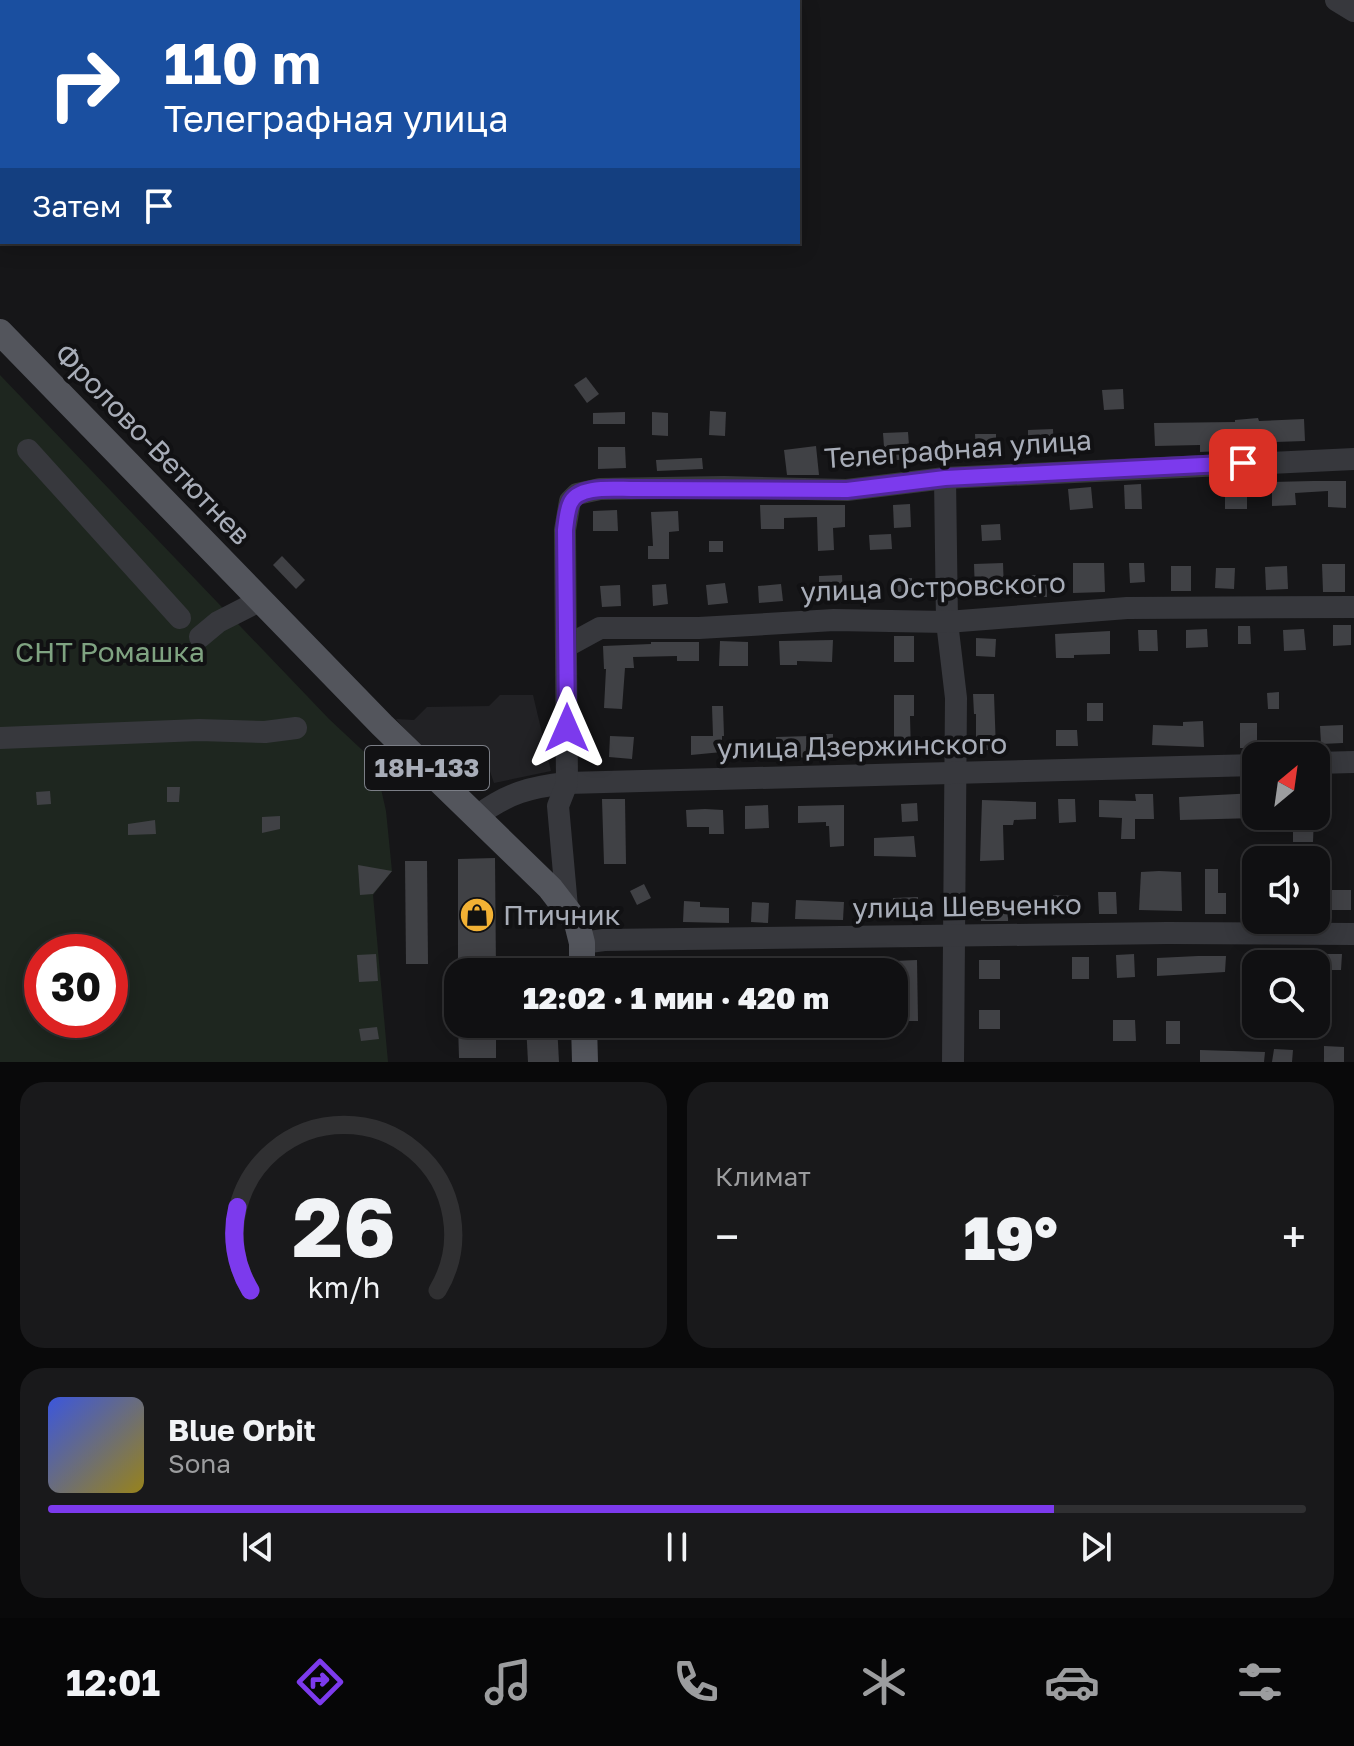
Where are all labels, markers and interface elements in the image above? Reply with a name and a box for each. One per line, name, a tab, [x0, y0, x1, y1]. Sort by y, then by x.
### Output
text: 110 m	[164, 29, 321, 96]
icon: right	[32, 32, 136, 136]
text: Телеграфная улица	[164, 97, 509, 140]
icon: arrive	[137, 184, 181, 228]
text: Затем	[32, 188, 121, 224]
street label: Фролово-Ветютнев	[49, 336, 258, 551]
street label: Телеграфная улица	[823, 423, 1093, 474]
pin	[1209, 429, 1277, 497]
icon: arrive	[1221, 441, 1265, 485]
street label: улица Островского	[800, 565, 1066, 608]
park label: СНТ Ромашка	[15, 635, 205, 668]
position arrow	[525, 686, 609, 770]
street label: улица Дзержинского	[717, 726, 1007, 765]
north arrow	[1242, 742, 1330, 830]
map controls	[1242, 742, 1330, 1038]
road number: 18Н-133	[365, 746, 489, 790]
button: sound	[1242, 846, 1330, 934]
street label: улица Шевченко	[852, 887, 1082, 924]
shop icon: Птичник	[458, 896, 496, 934]
place label: Птичник	[503, 898, 621, 931]
speed limit sign: 30	[24, 934, 128, 1038]
button: search	[1242, 950, 1330, 1038]
text: 12:02 · 1 мин · 420 m	[523, 980, 829, 1016]
text: Климат	[715, 1161, 811, 1192]
text: 26	[292, 1175, 395, 1275]
text: 19°	[963, 1201, 1058, 1273]
text: −	[715, 1210, 739, 1263]
text: +	[1282, 1210, 1306, 1263]
text: km/h	[307, 1270, 380, 1304]
text: Blue Orbit	[168, 1412, 316, 1448]
text: Sona	[168, 1448, 231, 1479]
icon: previous	[236, 1525, 280, 1569]
icon: pause	[655, 1525, 699, 1569]
icon: next	[1074, 1525, 1118, 1569]
icon: directions	[292, 1654, 348, 1710]
icon: music	[480, 1654, 536, 1710]
icon: phone	[668, 1654, 724, 1710]
icon: climate	[856, 1654, 912, 1710]
icon: car	[1044, 1654, 1100, 1710]
icon: filters	[1232, 1654, 1288, 1710]
text: 12:01	[66, 1661, 160, 1704]

